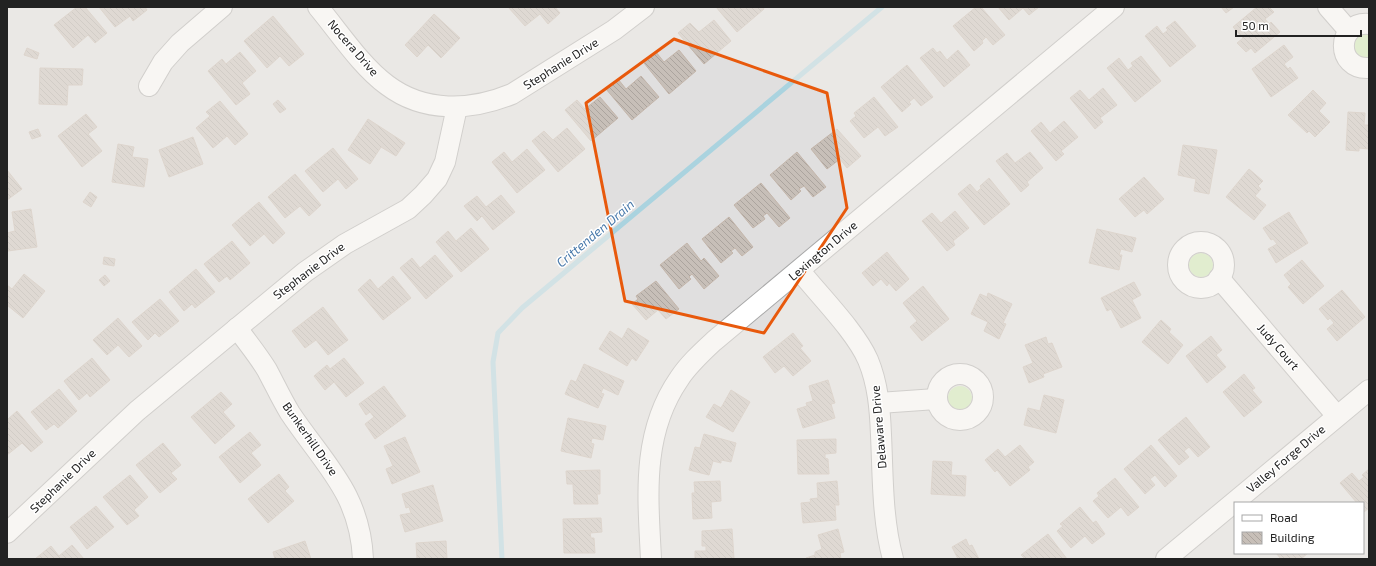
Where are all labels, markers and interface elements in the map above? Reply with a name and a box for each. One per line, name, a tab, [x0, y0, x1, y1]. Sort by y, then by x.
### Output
scale bar	[1236, 12, 1361, 38]
street label: Nocera Drive	[325, 16, 382, 78]
text: 50 m	[1242, 18, 1269, 32]
street label: Stephanie Drive	[520, 34, 601, 92]
water label: Crittenden Drain	[553, 196, 637, 270]
street label: Lexington Drive	[785, 218, 859, 283]
street label: Stephanie Drive	[270, 239, 347, 302]
street label: Judy Court	[1255, 320, 1303, 373]
street label: Delaware Drive	[867, 385, 889, 469]
street label: Bunkerhill Drive	[280, 399, 341, 478]
street label: Valley Forge Drive	[1243, 421, 1327, 495]
street label: Stephanie Drive	[27, 445, 98, 515]
legend	[1234, 502, 1364, 554]
text: Road	[1270, 510, 1298, 524]
text: Building	[1270, 530, 1315, 544]

